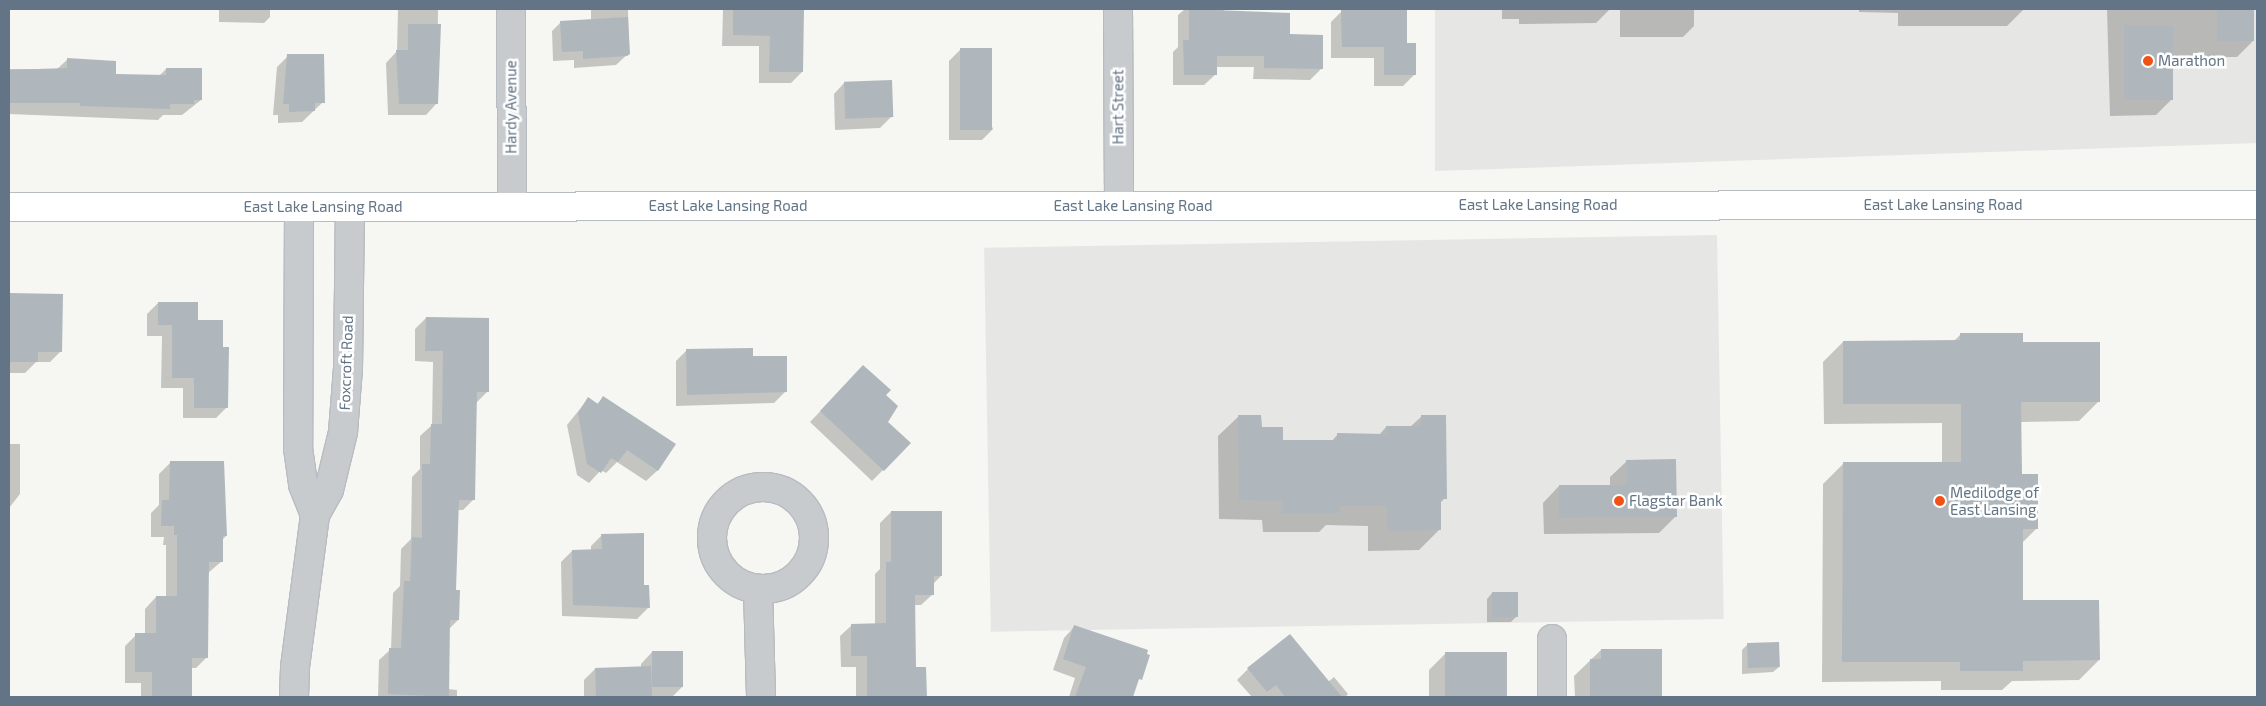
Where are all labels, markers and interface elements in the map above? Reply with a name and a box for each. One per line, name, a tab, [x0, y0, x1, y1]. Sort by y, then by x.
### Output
place label: Marathon	[2158, 52, 2225, 70]
marker: Marathon	[2142, 55, 2154, 67]
street label: Hardy Avenue	[502, 60, 520, 154]
street label: Hart Street	[1109, 69, 1127, 145]
street label: East Lake Lansing Road	[1458, 196, 1618, 214]
street label: East Lake Lansing Road	[1863, 196, 2023, 214]
street label: East Lake Lansing Road	[648, 197, 808, 215]
street label: East Lake Lansing Road	[1053, 197, 1213, 215]
street label: East Lake Lansing Road	[243, 198, 403, 216]
street label: Foxcroft Road	[335, 315, 357, 411]
place label: Medilodge of East Lansing	[1950, 483, 2039, 518]
place label: Flagstar Bank	[1629, 492, 1723, 510]
marker: Flagstar Bank	[1613, 495, 1625, 507]
marker: Medilodge of East Lansing	[1934, 495, 1946, 507]

